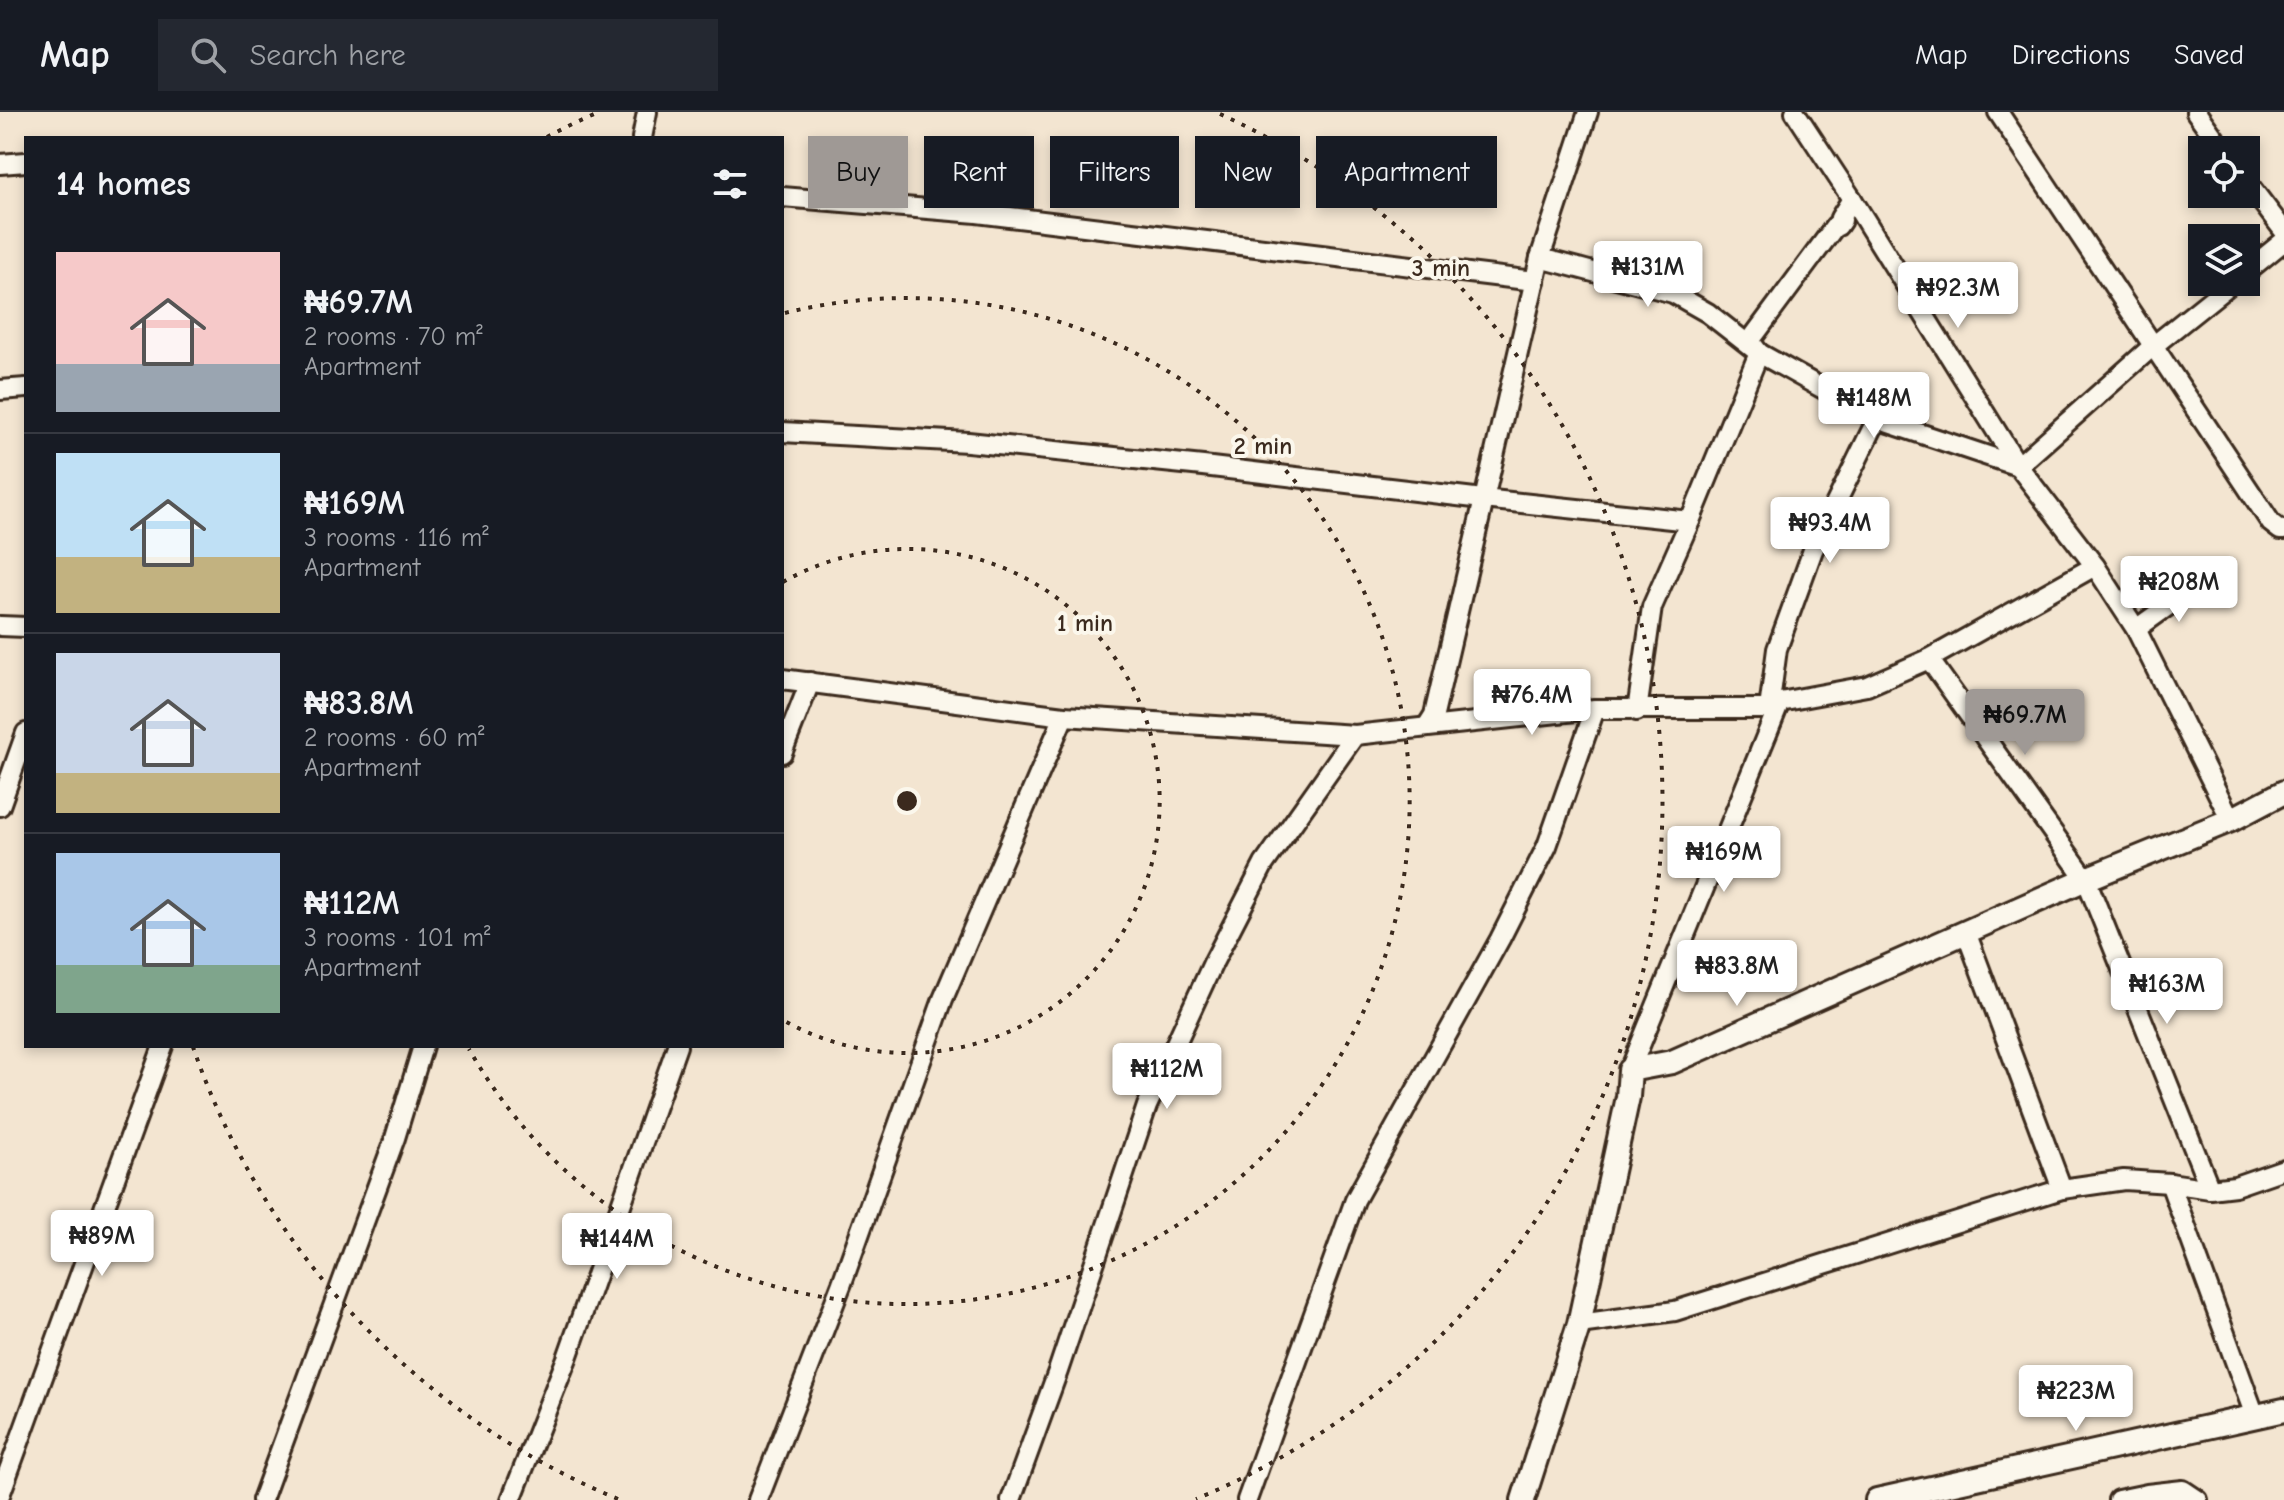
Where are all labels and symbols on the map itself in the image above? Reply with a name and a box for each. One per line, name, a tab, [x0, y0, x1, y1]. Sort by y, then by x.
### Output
pin: ₦131M	[1592, 241, 1704, 309]
text: 3 min	[1412, 254, 1470, 282]
pin: ₦92.3M	[1893, 262, 2023, 330]
pin: ₦148M	[1818, 372, 1930, 440]
text: 2 min	[1234, 432, 1292, 460]
pin: ₦93.4M	[1765, 497, 1895, 565]
pin: ₦208M	[2123, 556, 2235, 624]
text: 1 min	[1057, 609, 1113, 637]
pin: ₦76.4M	[1467, 669, 1597, 737]
pin: ₦69.7M	[1960, 689, 2090, 757]
centre of rings	[893, 787, 921, 815]
pin: ₦169M	[1668, 826, 1780, 894]
pin: ₦83.8M	[1672, 940, 1802, 1008]
pin: ₦163M	[2111, 958, 2223, 1026]
pin: ₦112M	[1111, 1043, 1223, 1111]
pin: ₦89M	[55, 1210, 149, 1278]
pin: ₦144M	[561, 1213, 673, 1281]
pin: ₦223M	[2020, 1365, 2132, 1433]

